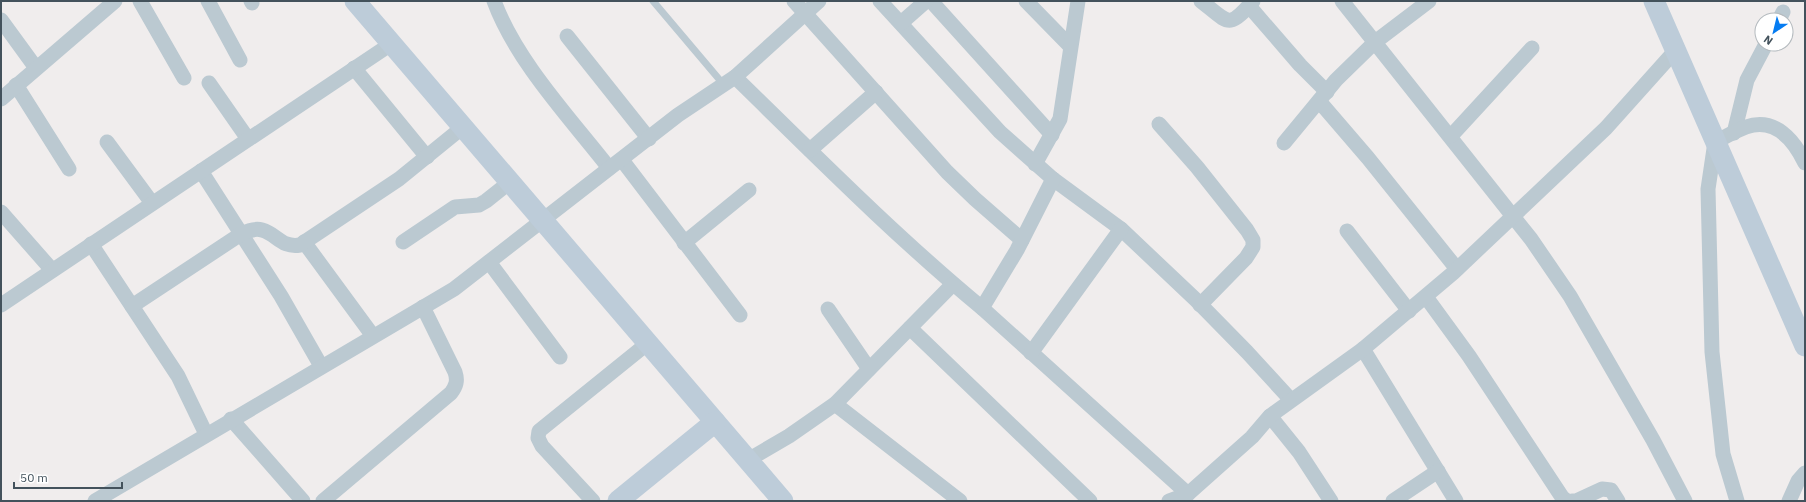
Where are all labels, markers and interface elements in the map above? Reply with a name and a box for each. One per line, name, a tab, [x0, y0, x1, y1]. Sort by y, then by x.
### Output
north arrow	[1754, 12, 1794, 52]
text: N	[1761, 32, 1776, 48]
scale bar	[14, 464, 122, 490]
text: 50 m	[20, 470, 48, 485]

